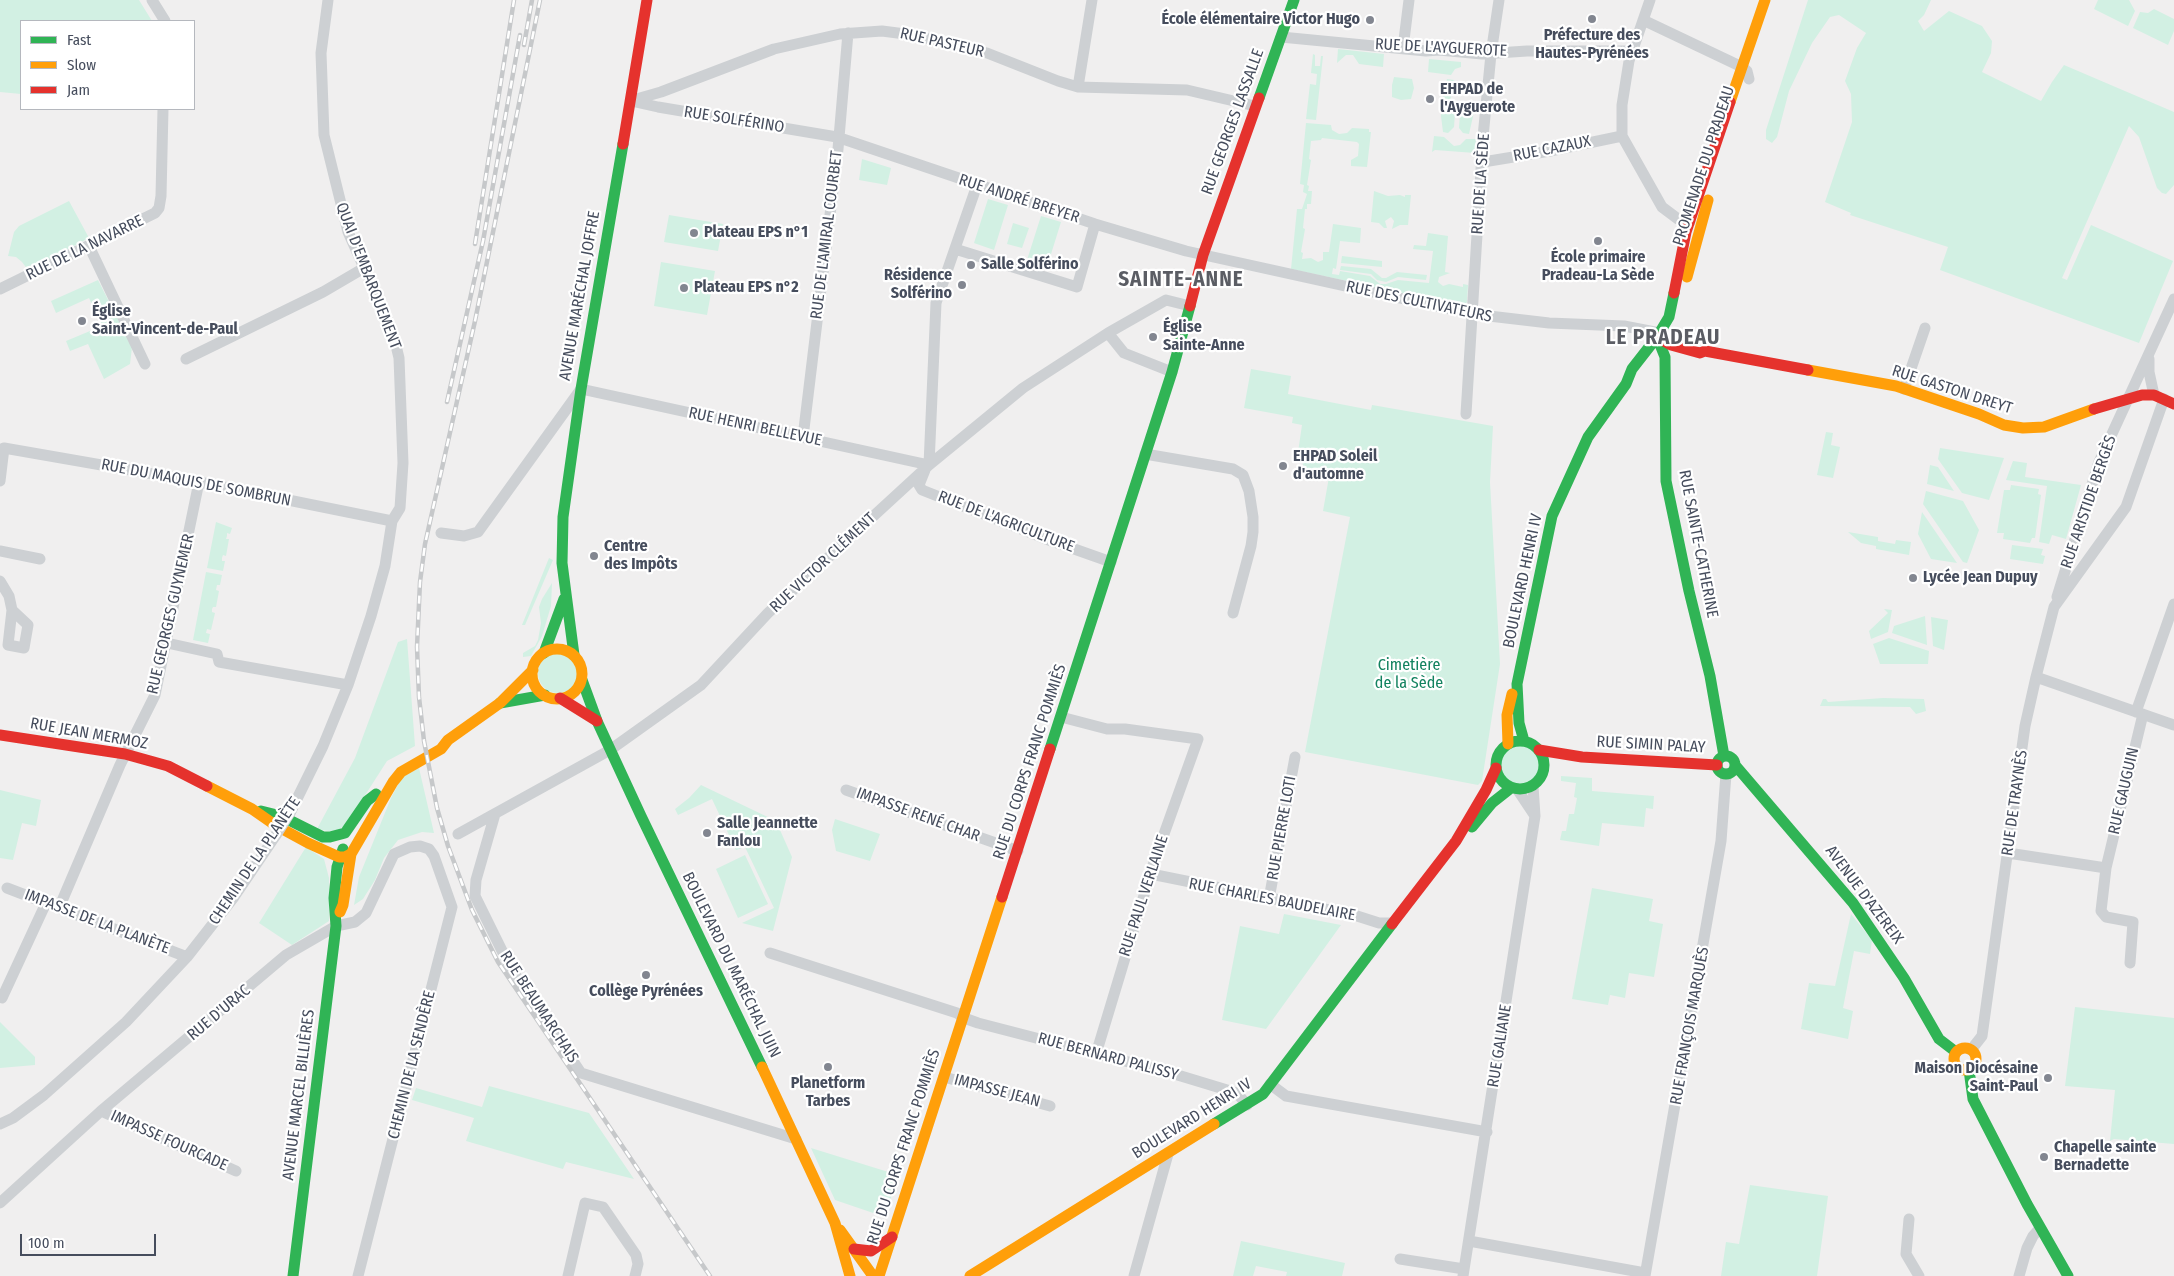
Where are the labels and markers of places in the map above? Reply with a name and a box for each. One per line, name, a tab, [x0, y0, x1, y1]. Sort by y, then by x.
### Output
place label: École élémentaire Victor Hugo	[1162, 10, 1360, 30]
marker: Préfecture des Hautes-Pyrénées	[1586, 13, 1598, 25]
marker: École élémentaire Victor Hugo	[1364, 14, 1376, 26]
place label: Préfecture des Hautes-Pyrénées	[1535, 26, 1649, 64]
place label: EHPAD de l'Ayguerote	[1440, 80, 1515, 118]
marker: EHPAD de l'Ayguerote	[1424, 93, 1436, 105]
place label: Plateau EPS n°1	[704, 223, 808, 243]
marker: Plateau EPS n°1	[688, 227, 700, 239]
marker: École primaire Pradeau-La Sède	[1592, 235, 1604, 247]
place label: École primaire Pradeau-La Sède	[1542, 248, 1654, 286]
place label: Salle Solférino	[981, 255, 1079, 275]
marker: Salle Solférino	[965, 259, 977, 271]
place label: Résidence Solférino	[884, 266, 952, 304]
place label: Plateau EPS n°2	[694, 278, 799, 298]
marker: Résidence Solférino	[956, 279, 968, 291]
marker: Plateau EPS n°2	[678, 282, 690, 294]
place label: Église Saint-Vincent-de-Paul	[92, 302, 238, 340]
marker: Église Saint-Vincent-de-Paul	[76, 315, 88, 327]
place label: Église Sainte-Anne	[1163, 318, 1245, 356]
marker: Église Sainte-Anne	[1147, 331, 1159, 343]
place label: EHPAD Soleil d'automne	[1293, 447, 1377, 485]
marker: EHPAD Soleil d'automne	[1277, 460, 1289, 472]
place label: Centre des Impôts	[604, 537, 678, 575]
marker: Centre des Impôts	[588, 550, 600, 562]
place label: Lycée Jean Dupuy	[1923, 568, 2038, 588]
marker: Lycée Jean Dupuy	[1907, 572, 1919, 584]
place label: Salle Jeannette Fanlou	[717, 814, 818, 852]
marker: Salle Jeannette Fanlou	[701, 827, 713, 839]
marker: Collège Pyrénées	[640, 969, 652, 981]
place label: Collège Pyrénées	[589, 982, 703, 1002]
place label: Maison Diocésaine Saint-Paul	[1915, 1059, 2038, 1097]
marker: Planetform Tarbes	[822, 1061, 834, 1073]
marker: Maison Diocésaine Saint-Paul	[2042, 1072, 2054, 1084]
place label: Planetform Tarbes	[791, 1074, 865, 1112]
place label: Chapelle sainte Bernadette	[2054, 1138, 2156, 1176]
marker: Chapelle sainte Bernadette	[2038, 1151, 2050, 1163]

